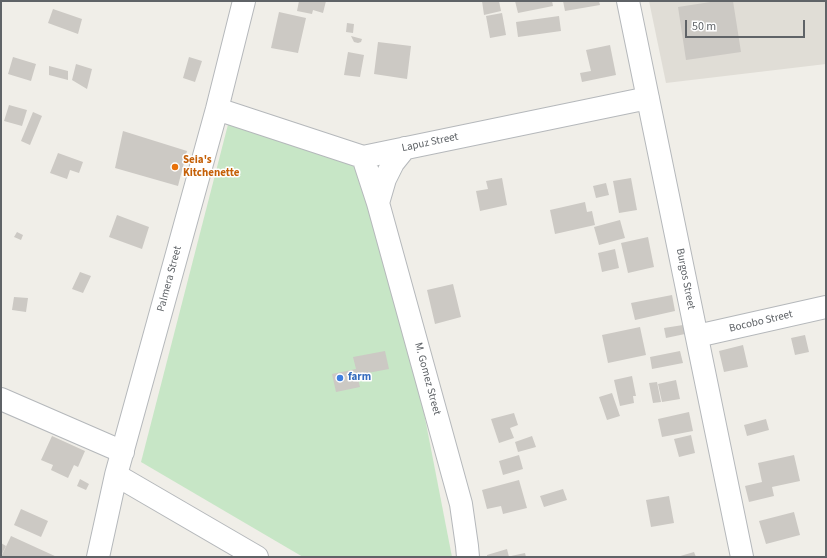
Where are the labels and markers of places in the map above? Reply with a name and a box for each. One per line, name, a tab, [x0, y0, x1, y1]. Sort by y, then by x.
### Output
place label: Seia's Kitchenette	[183, 154, 240, 180]
marker: Seia's Kitchenette	[170, 162, 180, 172]
place label: farm	[348, 371, 371, 385]
marker: farm	[335, 373, 345, 383]

